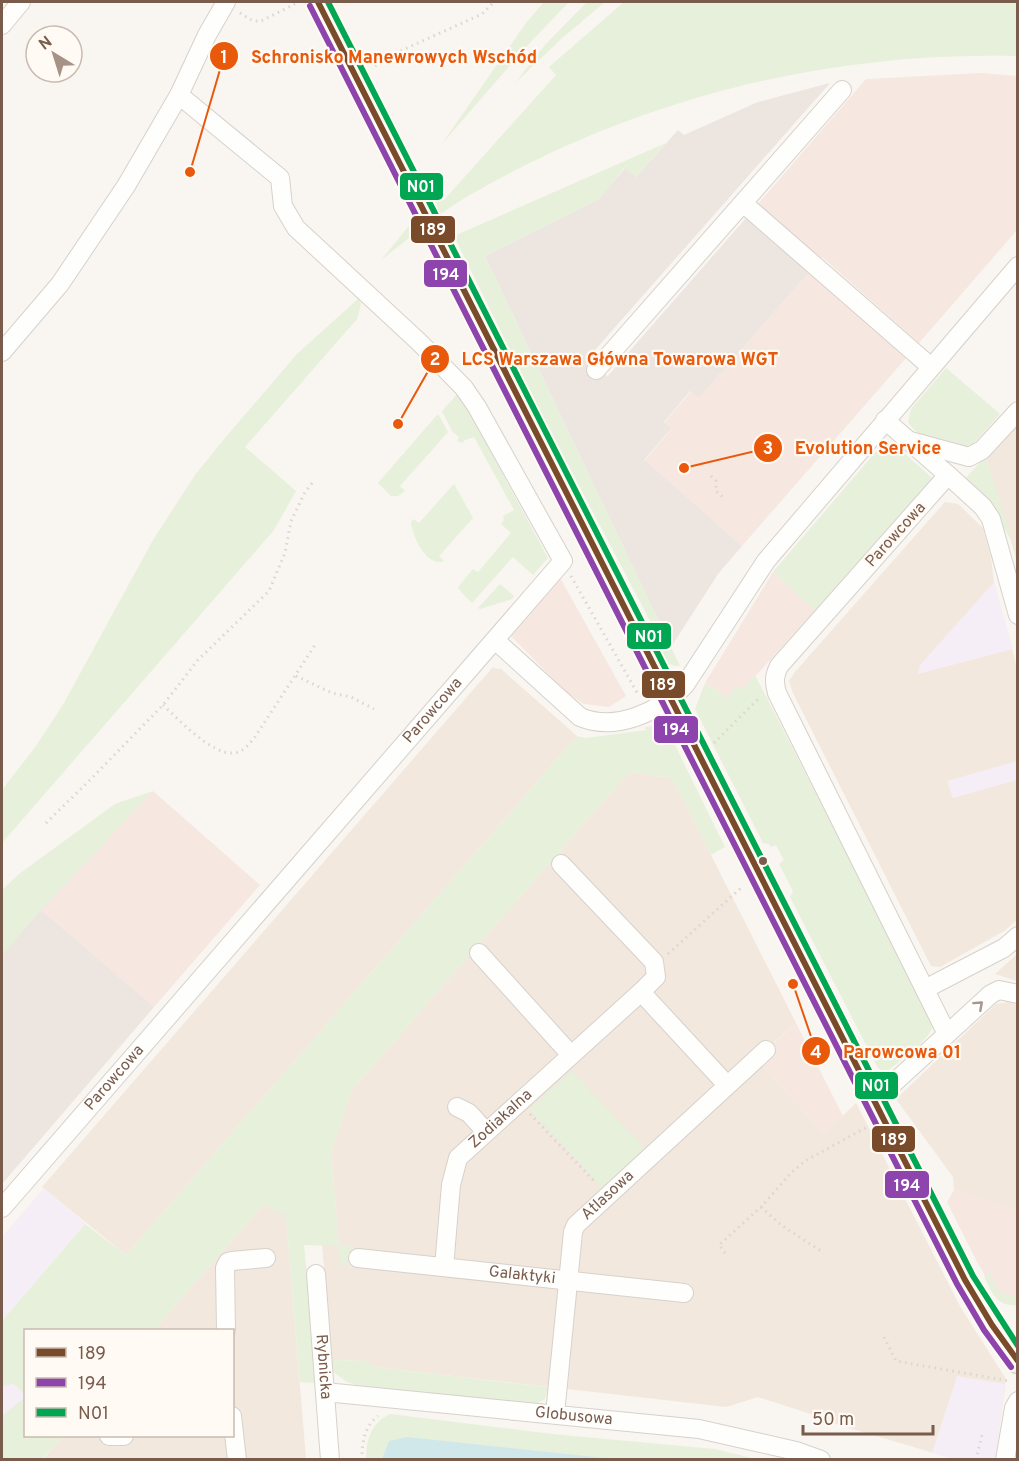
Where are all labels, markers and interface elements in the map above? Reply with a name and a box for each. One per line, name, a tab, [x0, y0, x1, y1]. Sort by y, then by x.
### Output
north arrow	[24, 24, 84, 84]
text: N	[35, 32, 57, 55]
callout: Schronisko Manewrowych Wschód	[209, 38, 549, 74]
text: 1	[220, 47, 228, 70]
text: Schronisko Manewrowych Wschód	[251, 47, 537, 70]
line badge: N01	[399, 172, 444, 201]
text: N01	[407, 178, 435, 198]
line badge: 189	[410, 215, 456, 244]
text: 189	[420, 221, 446, 241]
line badge: 194	[423, 259, 468, 288]
text: 194	[433, 266, 459, 286]
callout: LCS Warszawa Główna Towarowa WGT	[420, 341, 791, 377]
text: 2	[429, 349, 441, 372]
text: LCS Warszawa Główna Towarowa WGT	[462, 349, 779, 372]
callout: Evolution Service	[753, 430, 954, 466]
text: 3	[763, 438, 773, 461]
text: Evolution Service	[795, 438, 941, 461]
street label: Parowcowa	[862, 498, 930, 572]
line badge: N01	[626, 622, 672, 650]
text: N01	[635, 628, 663, 648]
line badge: 189	[641, 670, 686, 699]
street label: Parowcowa	[399, 674, 467, 748]
text: 189	[650, 676, 676, 696]
line badge: 194	[653, 715, 699, 744]
text: 194	[663, 721, 689, 741]
unlabelled marker	[757, 855, 769, 867]
one-way arrow	[972, 1001, 983, 1012]
callout: Parowcowa 01	[801, 1033, 973, 1069]
street label: Parowcowa	[81, 1041, 149, 1115]
text: 4	[810, 1042, 822, 1065]
text: Parowcowa 01	[843, 1042, 961, 1065]
line badge: N01	[854, 1071, 899, 1100]
text: N01	[862, 1077, 890, 1097]
street label: Zodiakalna	[465, 1085, 537, 1153]
line badge: 189	[871, 1125, 916, 1153]
text: 189	[881, 1131, 907, 1151]
street label: Atlasowa	[577, 1166, 639, 1225]
line badge: 194	[884, 1170, 930, 1199]
text: 194	[894, 1177, 920, 1197]
street label: Galaktyki	[488, 1262, 557, 1289]
legend	[24, 1329, 234, 1437]
street label: Rybnicka	[311, 1333, 335, 1400]
text: 189	[78, 1343, 106, 1366]
text: 194	[78, 1373, 107, 1396]
scale bar	[803, 1398, 934, 1436]
text: N01	[78, 1403, 109, 1426]
street label: Globusowa	[534, 1403, 614, 1430]
text: 50 m	[812, 1409, 854, 1432]

